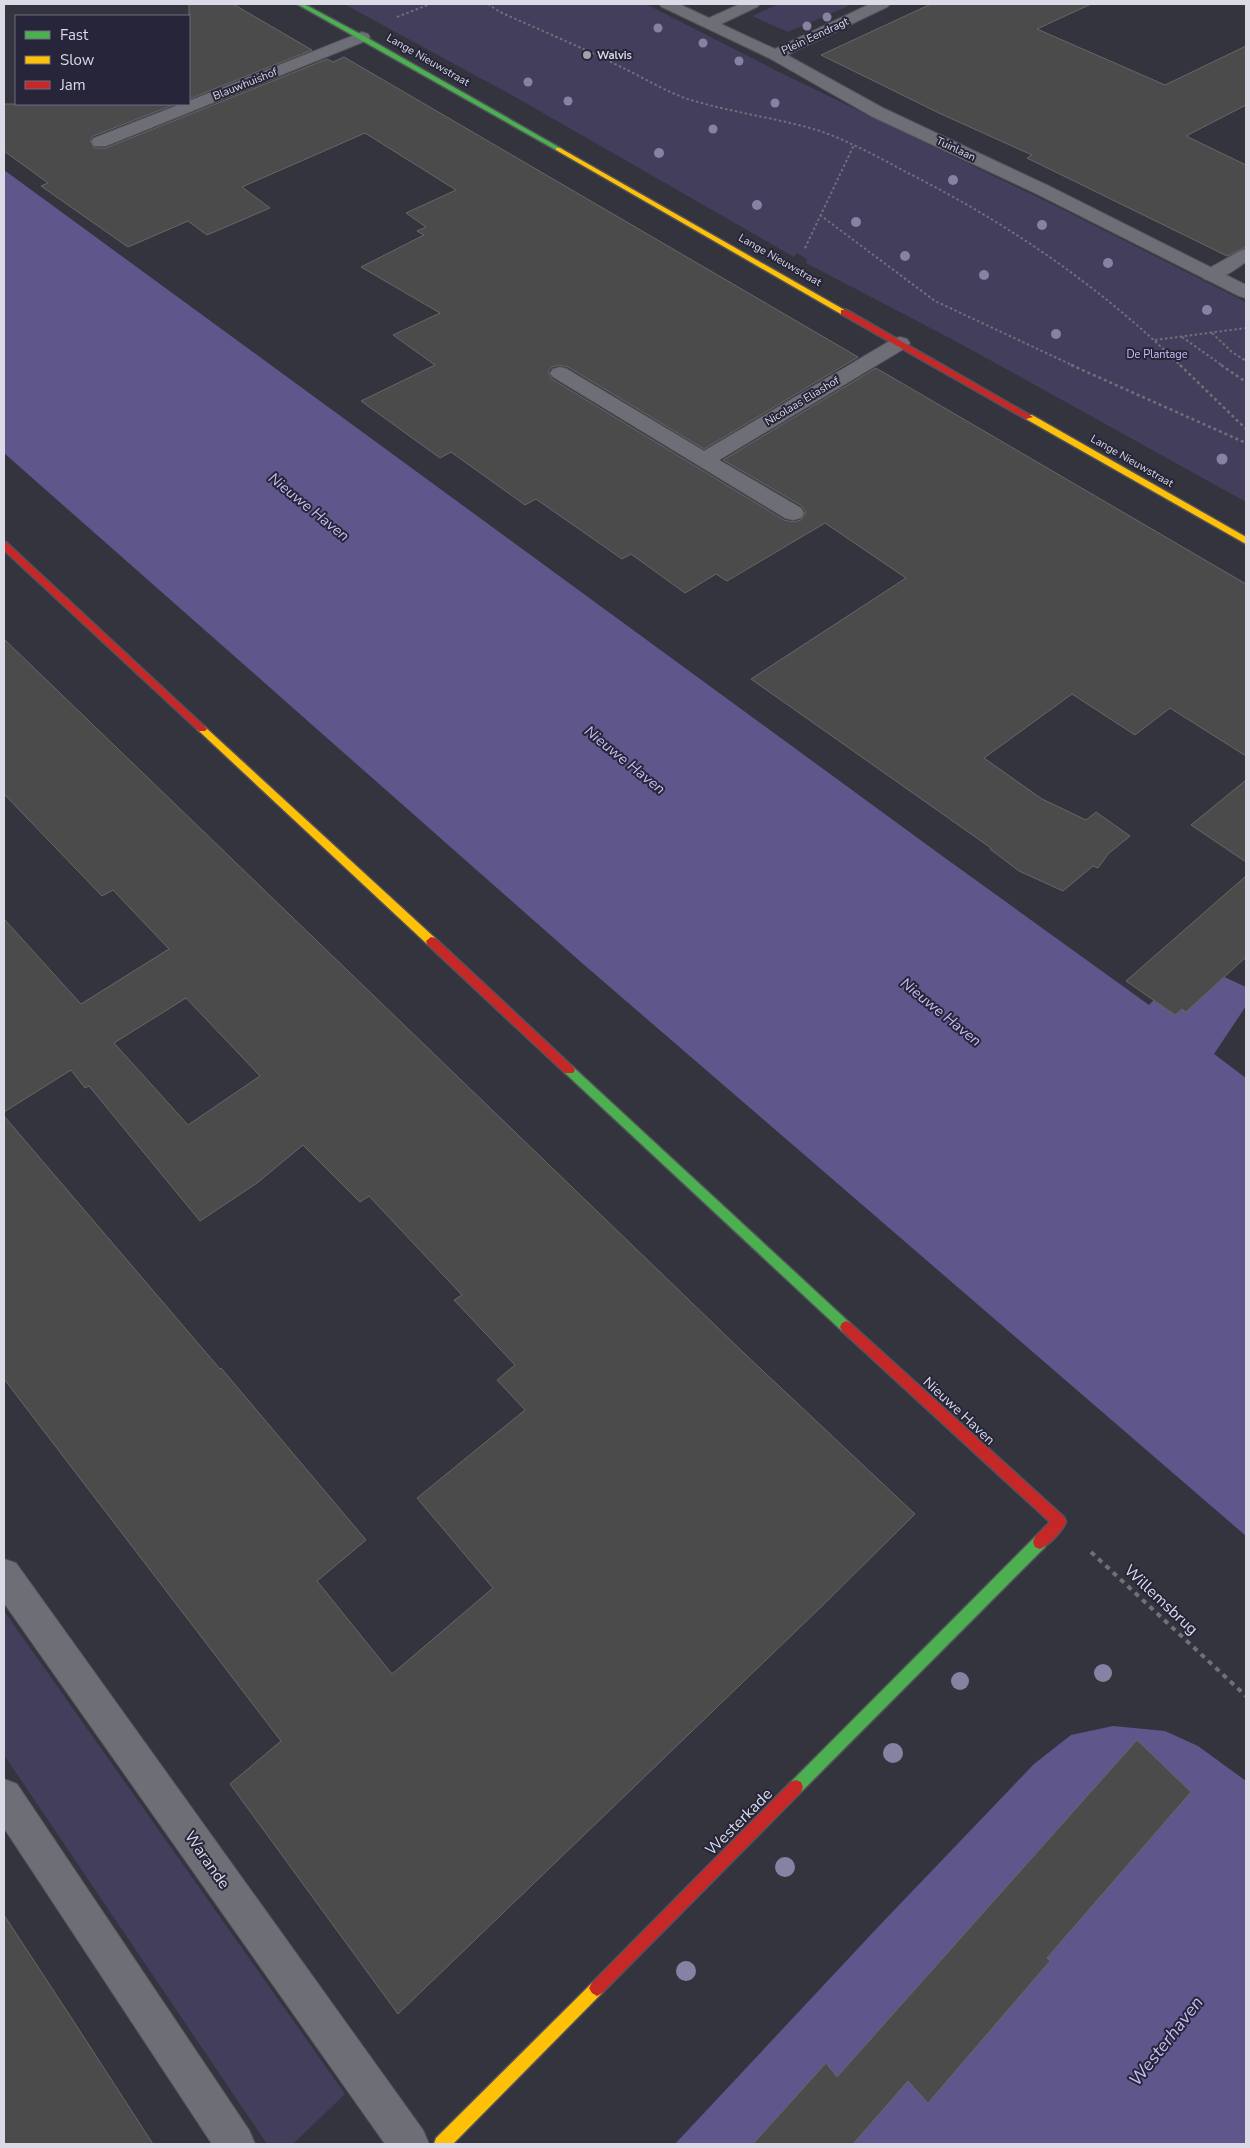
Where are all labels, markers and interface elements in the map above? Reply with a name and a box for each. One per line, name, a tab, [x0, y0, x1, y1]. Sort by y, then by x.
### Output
street label: Plein Eendragt	[779, 14, 851, 58]
legend	[15, 15, 190, 105]
text: Fast	[60, 25, 89, 45]
street label: Lange Nieuwstraat	[384, 30, 472, 90]
place label: Walvis	[597, 48, 632, 63]
marker: Walvis	[581, 49, 593, 61]
text: Slow	[60, 50, 95, 70]
street label: Blauwhuishof	[211, 64, 280, 104]
text: Jam	[59, 75, 86, 95]
street label: Tuinlaan	[934, 133, 978, 165]
street label: Lange Nieuwstraat	[736, 230, 824, 290]
park label: De Plantage	[1126, 347, 1188, 362]
street label: Nicolaas Eliashof	[762, 373, 842, 429]
street label: Lange Nieuwstraat	[1088, 431, 1176, 491]
water label: Nieuwe Haven	[264, 468, 354, 546]
water label: Nieuwe Haven	[580, 721, 670, 799]
water label: Nieuwe Haven	[896, 973, 986, 1051]
street label: Nieuwe Haven	[919, 1373, 999, 1449]
street label: Willemsbrug	[1119, 1560, 1203, 1640]
street label: Westerkade	[701, 1784, 777, 1860]
street label: Warande	[179, 1827, 235, 1893]
water label: Westerhaven	[1123, 1991, 1209, 2091]

